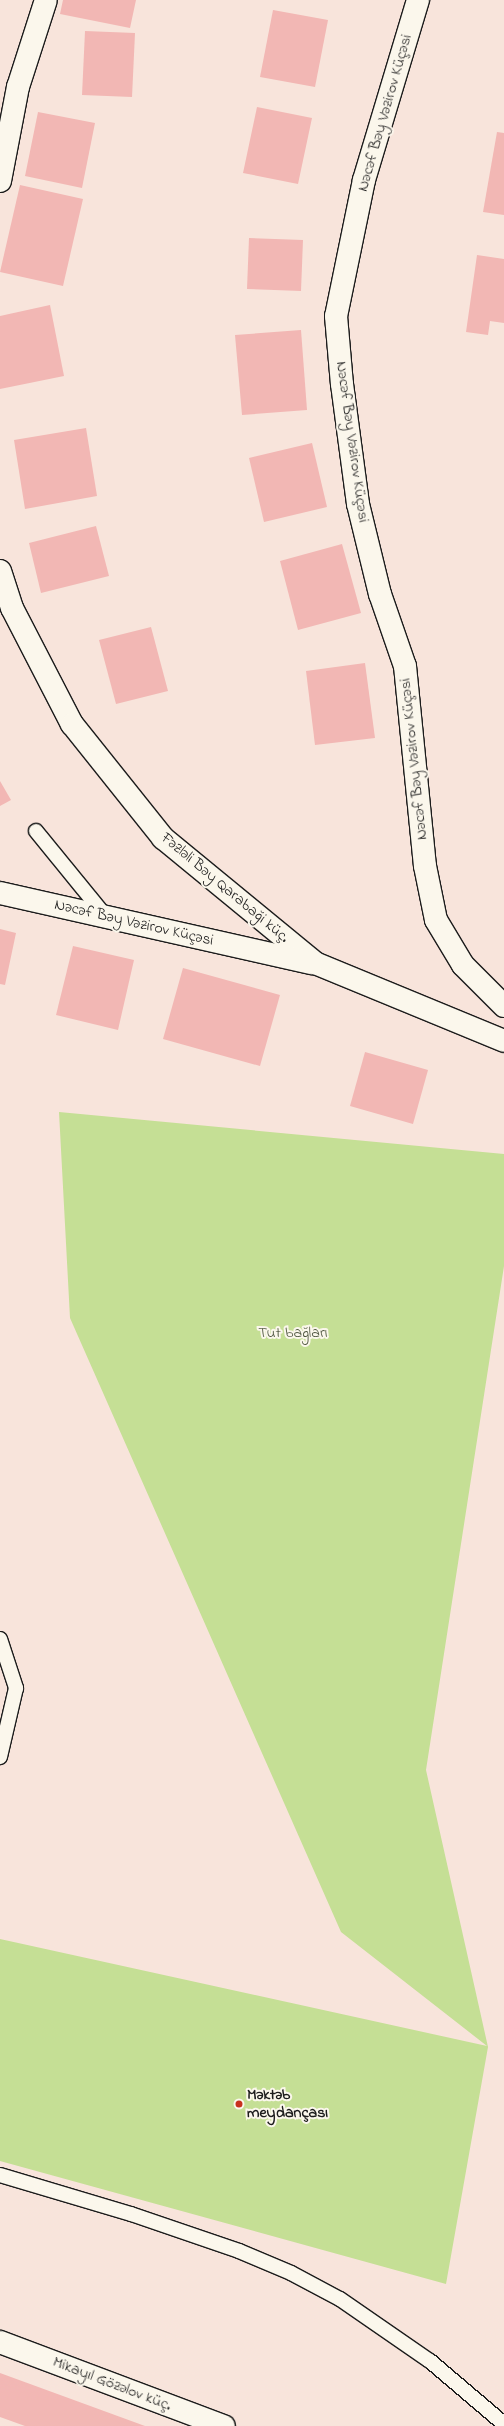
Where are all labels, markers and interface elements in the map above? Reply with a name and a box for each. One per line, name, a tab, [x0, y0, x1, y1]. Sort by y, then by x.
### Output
street label: Nəcəf Bəy Vəzirov Küçəsi	[353, 32, 417, 194]
street label: Nəcəf Bəy Vəzirov Küçəsi	[331, 360, 373, 524]
street label: Nəcəf Bəy Vəzirov Küçəsi	[396, 677, 432, 841]
street label: Fəzləli Bəy Qarabaği küç.	[157, 829, 293, 947]
street label: Nəcəf Bəy Vəzirov Küçəsi	[53, 895, 215, 951]
park label: Tut bağları	[258, 1323, 328, 1343]
place label: Məktəb meydançası	[247, 2085, 328, 2123]
marker: Məktəb meydançası	[234, 2099, 244, 2109]
street label: Mikayıl Gözəlov küç.	[50, 2353, 174, 2415]

